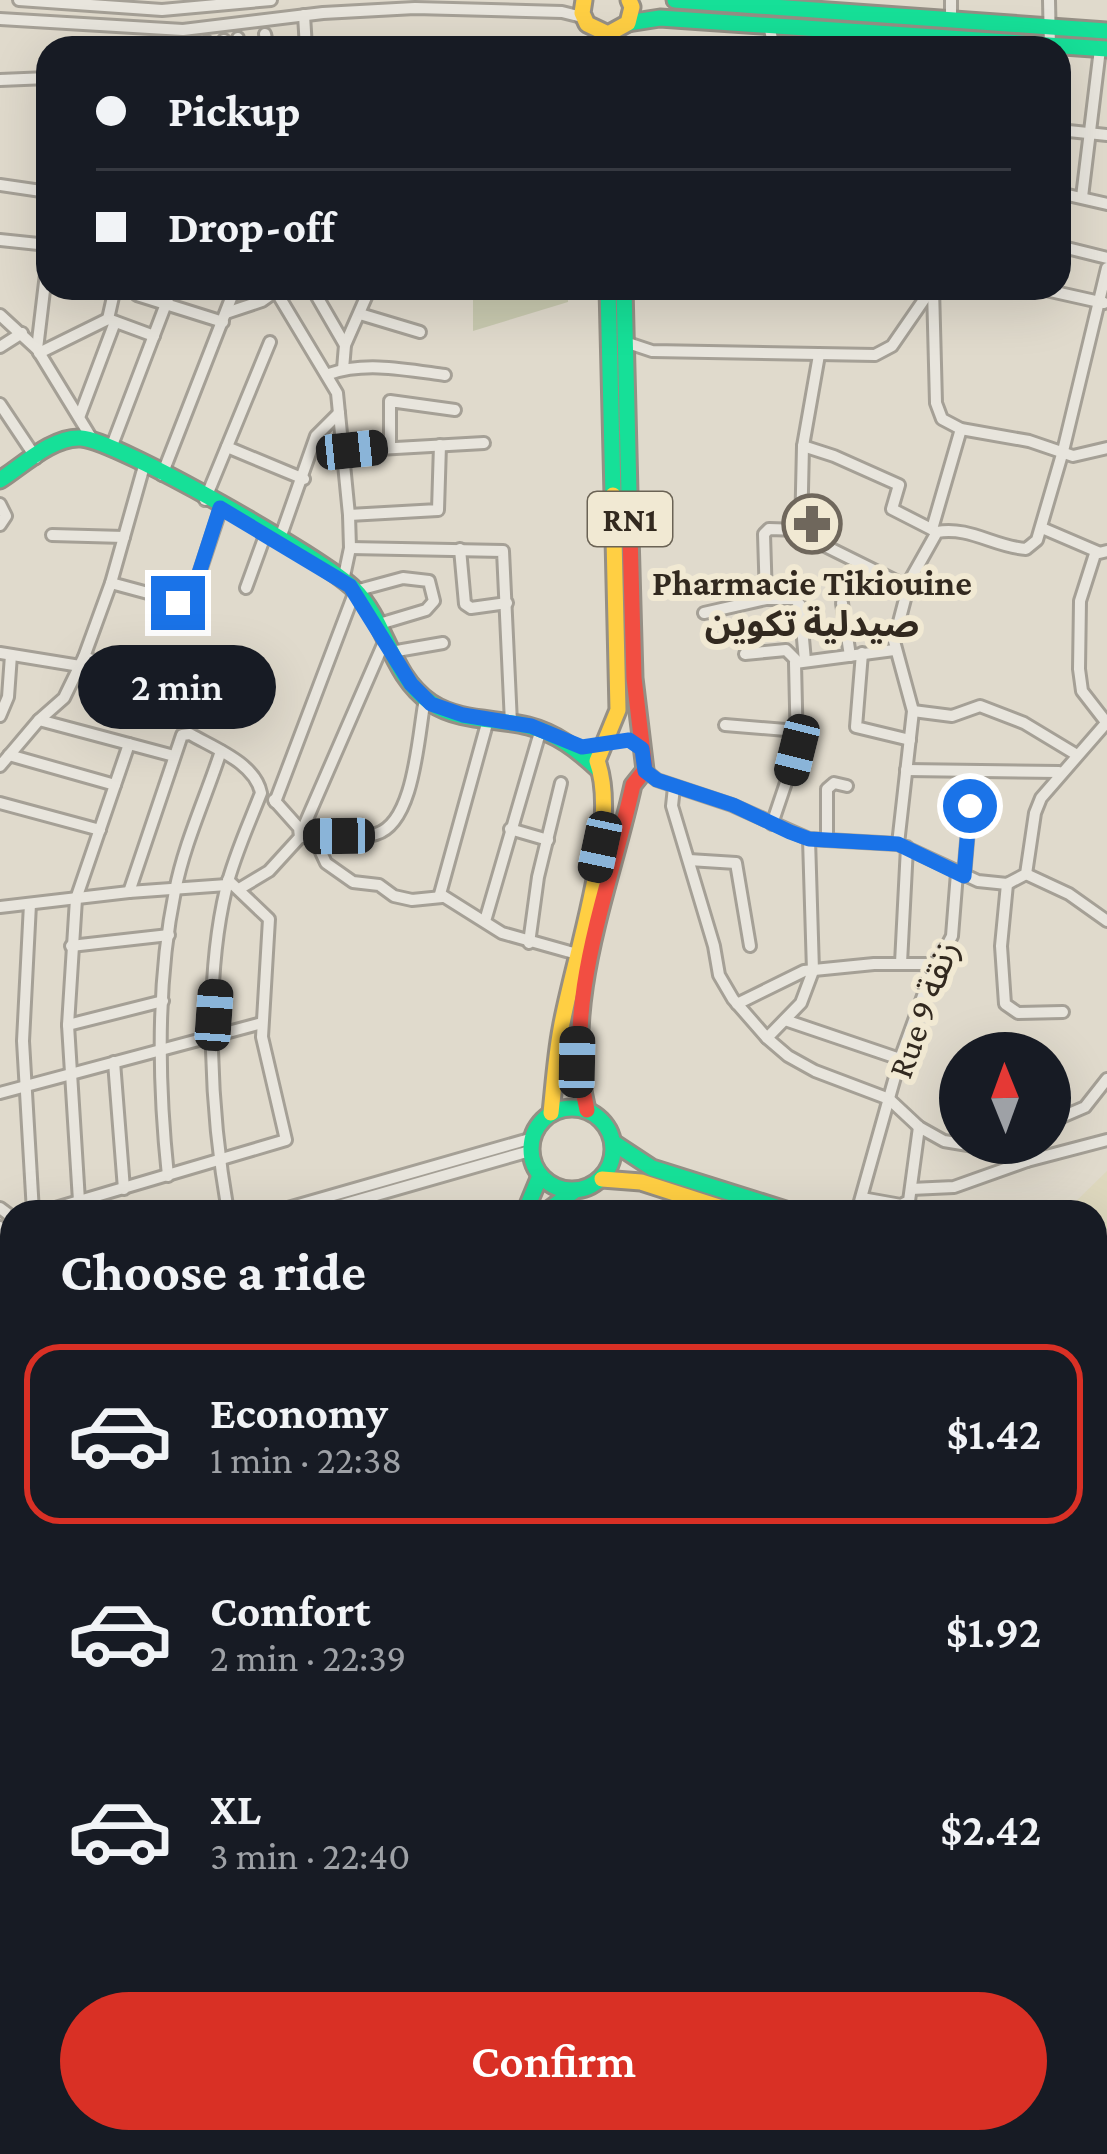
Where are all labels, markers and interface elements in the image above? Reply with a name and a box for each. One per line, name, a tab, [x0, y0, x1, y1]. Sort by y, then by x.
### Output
text: Pickup	[168, 86, 301, 136]
text: Drop-off	[168, 202, 335, 252]
car	[314, 428, 390, 472]
road number: RN1	[588, 492, 672, 546]
pharmacy icon: Pharmacie Tikiouine صيدلية تكوين	[781, 493, 843, 555]
place label: Pharmacie Tikiouine صيدلية تكوين	[652, 563, 972, 645]
route end	[151, 576, 205, 630]
callout: 2 min	[79, 645, 277, 729]
text: 2 min	[131, 665, 223, 708]
car	[771, 711, 823, 789]
route start	[943, 779, 997, 833]
car	[575, 808, 625, 886]
car	[303, 817, 375, 855]
street label: Rue 9 زنقة	[880, 935, 967, 1084]
car	[194, 978, 234, 1052]
car	[558, 1026, 596, 1098]
north arrow	[939, 1032, 1071, 1164]
map controls	[939, 1032, 1071, 1164]
text: Choose a ride	[60, 1242, 366, 1302]
icon: car	[66, 1380, 174, 1488]
text: Economy	[210, 1388, 388, 1438]
text: $1.42	[947, 1409, 1041, 1459]
text: 1 min · 22:38	[210, 1438, 402, 1481]
icon: car	[66, 1578, 174, 1686]
text: Comfort	[210, 1586, 371, 1636]
text: $1.92	[946, 1607, 1041, 1657]
text: 2 min · 22:39	[210, 1636, 406, 1679]
icon: car	[66, 1776, 174, 1884]
text: XL	[210, 1784, 261, 1834]
text: $2.42	[940, 1805, 1041, 1855]
text: 3 min · 22:40	[210, 1834, 410, 1877]
button: Confirm	[60, 1992, 1047, 2130]

